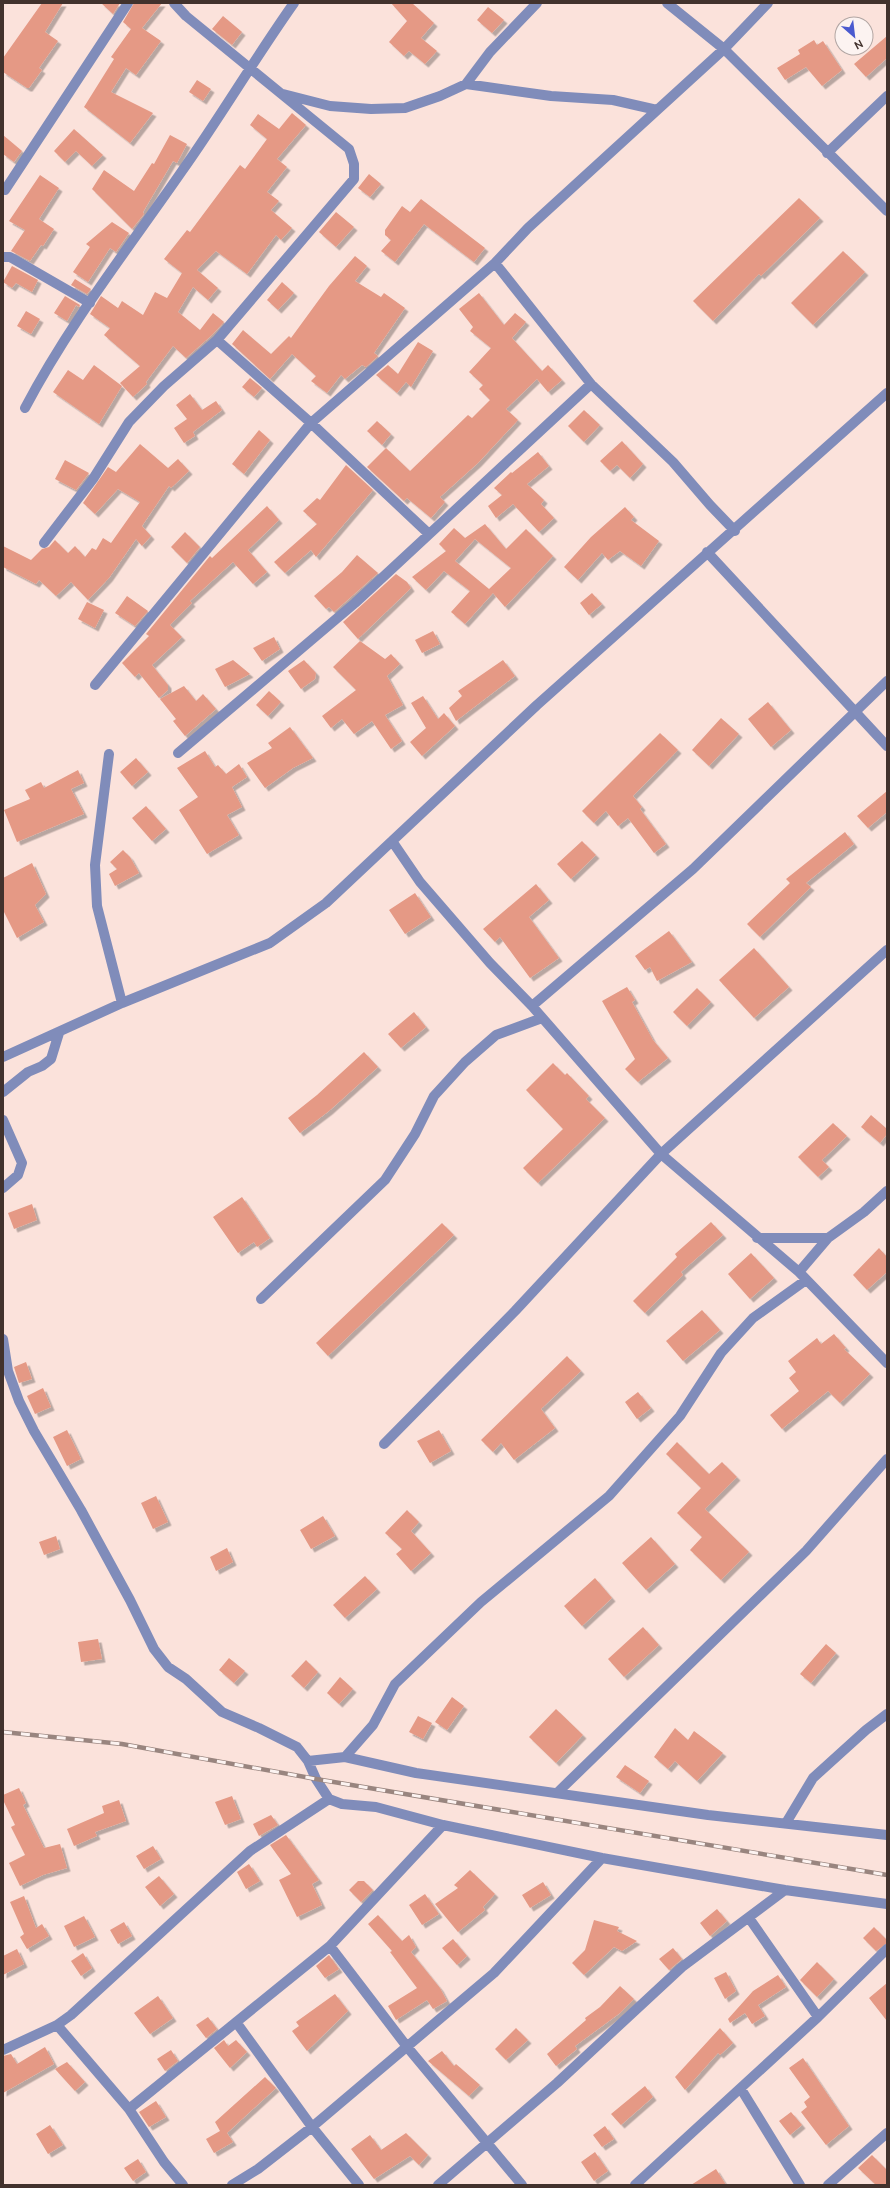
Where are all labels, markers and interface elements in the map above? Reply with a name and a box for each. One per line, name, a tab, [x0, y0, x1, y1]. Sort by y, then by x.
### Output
north arrow	[834, 16, 874, 56]
text: N	[852, 38, 865, 52]

